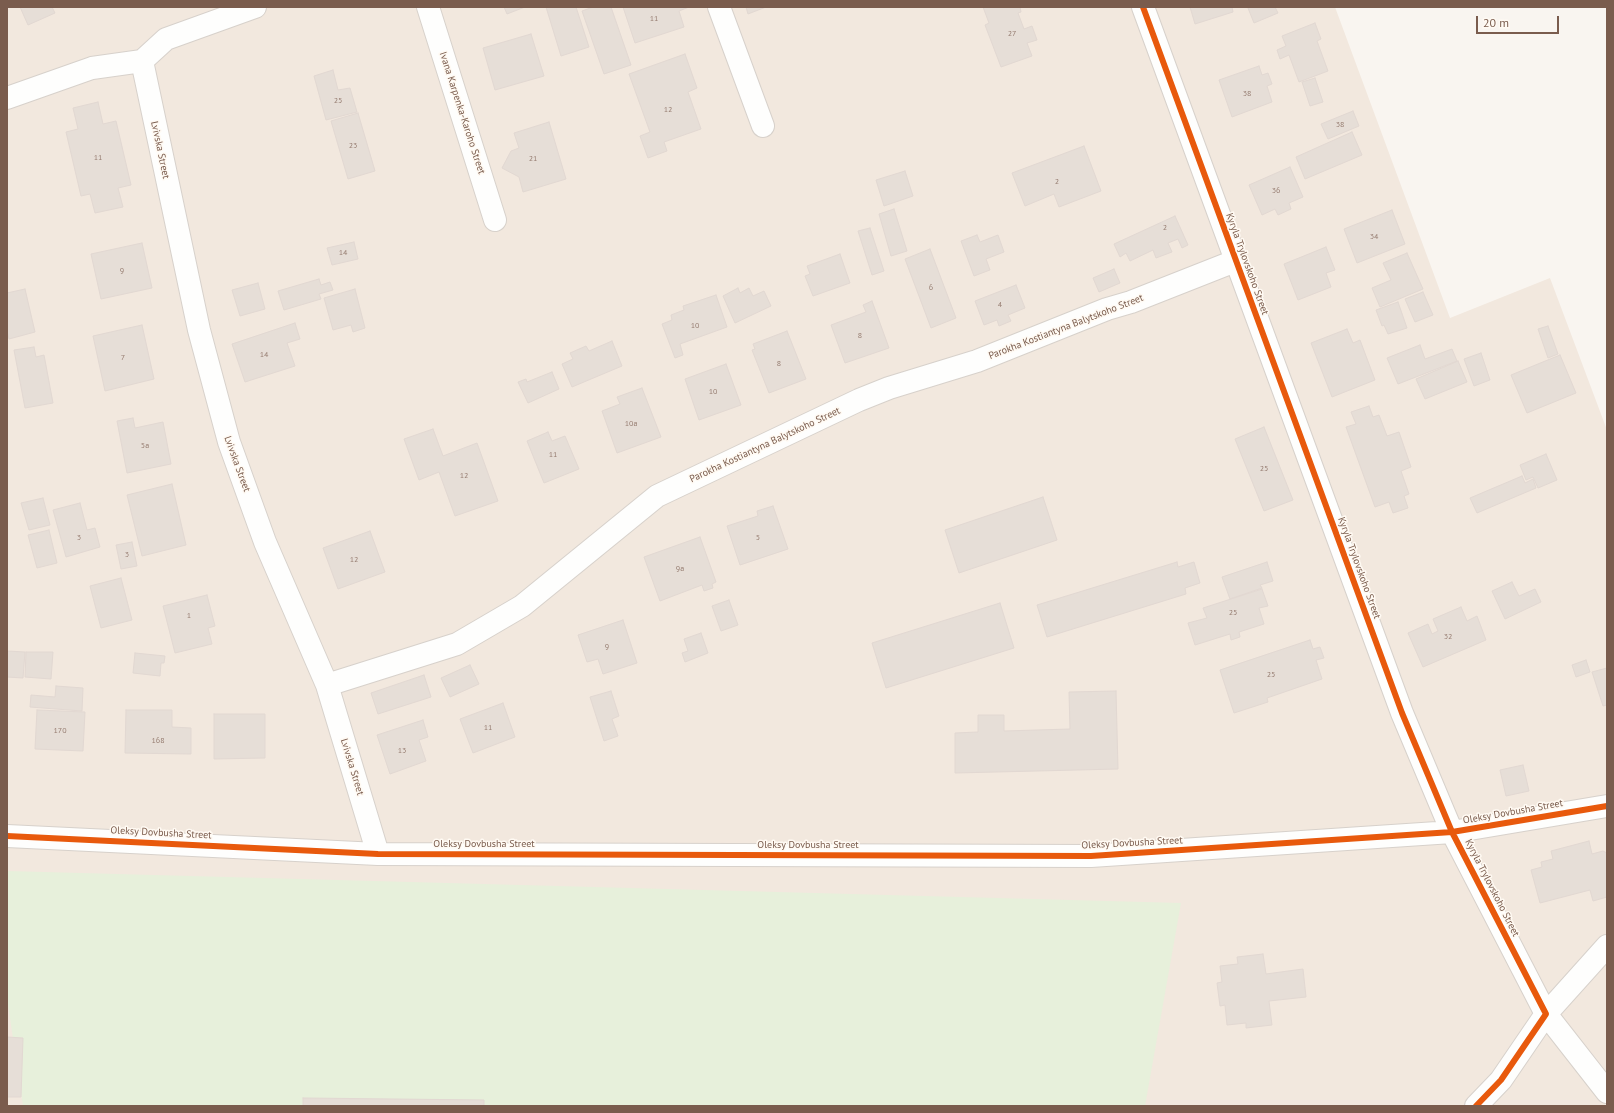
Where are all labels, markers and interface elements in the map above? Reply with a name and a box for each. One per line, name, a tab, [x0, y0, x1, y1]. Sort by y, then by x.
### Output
scale bar	[1478, 8, 1561, 34]
house number: 11	[650, 14, 658, 24]
text: 20 m	[1483, 15, 1509, 30]
house number: 27	[1008, 29, 1016, 39]
street label: Ivana Karpenka-Karoho Street	[437, 50, 487, 176]
house number: 38	[1243, 89, 1251, 99]
house number: 25	[334, 96, 342, 106]
house number: 12	[664, 105, 672, 115]
street label: Lvivska Street	[148, 120, 172, 180]
house number: 38	[1336, 120, 1344, 130]
house number: 23	[349, 141, 357, 151]
house number: 11	[94, 153, 102, 163]
house number: 21	[529, 154, 537, 164]
house number: 2	[1055, 177, 1059, 187]
house number: 36	[1272, 186, 1280, 196]
street label: Kyryla Trylovskoho Street	[1223, 211, 1271, 317]
house number: 2	[1163, 223, 1167, 233]
house number: 34	[1370, 232, 1378, 242]
house number: 14	[339, 248, 347, 258]
house number: 9	[120, 266, 124, 276]
house number: 6	[929, 283, 933, 293]
street label: Parokha Kostiantyna Balytskoho Street	[987, 292, 1145, 362]
house number: 4	[998, 300, 1002, 310]
house number: 10	[691, 321, 699, 331]
house number: 8	[858, 331, 862, 341]
house number: 14	[260, 350, 268, 360]
house number: 7	[121, 353, 125, 363]
house number: 8	[777, 359, 781, 369]
house number: 10	[709, 387, 717, 397]
street label: Parokha Kostiantyna Balytskoho Street	[688, 405, 842, 485]
house number: 10а	[625, 419, 637, 429]
street label: Lvivska Street	[221, 434, 253, 494]
house number: 5а	[141, 441, 149, 451]
house number: 11	[549, 450, 557, 460]
house number: 25	[1260, 464, 1268, 474]
house number: 12	[460, 471, 468, 481]
street label: Kyryla Trylovskoho Street	[1335, 515, 1383, 621]
house number: 3	[77, 533, 81, 543]
house number: 5	[756, 533, 760, 543]
house number: 3	[125, 550, 129, 560]
house number: 12	[350, 555, 358, 565]
house number: 9а	[676, 564, 684, 574]
house number: 25	[1229, 608, 1237, 618]
house number: 1	[187, 611, 191, 621]
house number: 32	[1444, 632, 1452, 642]
house number: 9	[605, 642, 609, 652]
house number: 25	[1267, 670, 1275, 680]
house number: 11	[484, 723, 492, 733]
house number: 170	[53, 726, 67, 736]
house number: 168	[151, 736, 165, 746]
street label: Lvivska Street	[338, 737, 366, 797]
house number: 13	[398, 746, 406, 756]
street label: Oleksy Dovbusha Street	[1462, 797, 1564, 827]
street label: Oleksy Dovbusha Street	[110, 824, 212, 842]
street label: Oleksy Dovbusha Street	[1081, 834, 1183, 852]
street label: Kyryla Trylovskoho Street	[1462, 837, 1522, 939]
street label: Oleksy Dovbusha Street	[433, 838, 535, 850]
street label: Oleksy Dovbusha Street	[757, 839, 859, 851]

